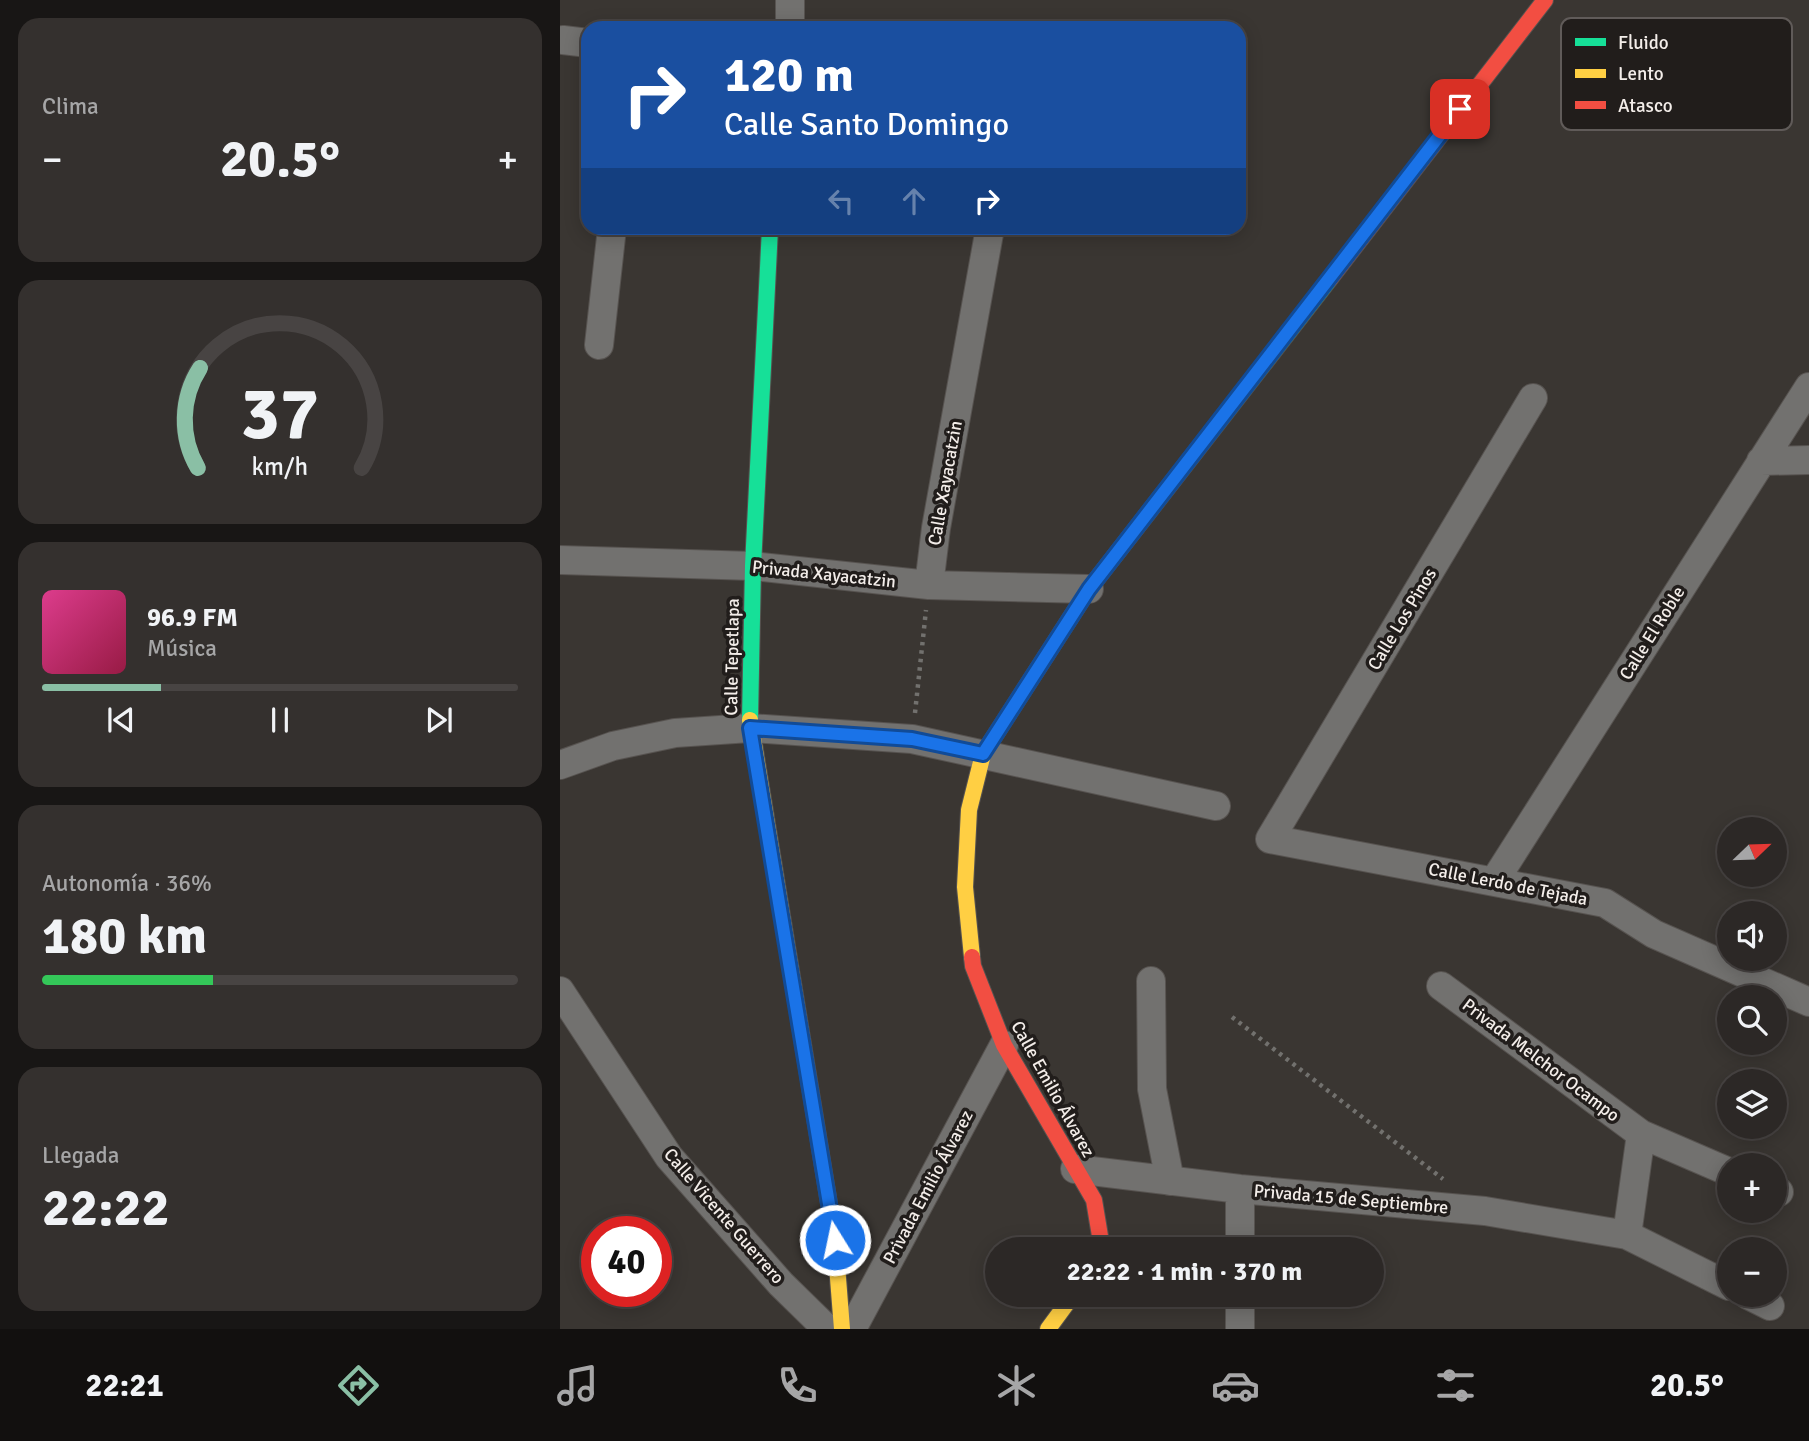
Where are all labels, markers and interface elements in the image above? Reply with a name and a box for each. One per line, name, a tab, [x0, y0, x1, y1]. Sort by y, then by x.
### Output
legend	[1561, 18, 1792, 130]
text: Fluido	[1618, 31, 1669, 55]
text: 120 m	[724, 45, 854, 105]
icon: right	[609, 49, 700, 140]
text: Lento	[1618, 62, 1664, 86]
pin	[1430, 79, 1490, 139]
icon: arrive	[1441, 90, 1479, 128]
text: Clima	[42, 92, 99, 121]
text: Atasco	[1618, 94, 1673, 118]
text: Calle Santo Domingo	[724, 105, 1009, 144]
text: 20.5°	[220, 127, 340, 191]
text: −	[42, 136, 63, 183]
text: +	[497, 136, 518, 183]
icon: left	[822, 182, 860, 220]
icon: ahead	[895, 182, 933, 220]
icon: right	[968, 182, 1006, 220]
text: 37	[241, 371, 319, 460]
street label: Calle Xayacatzin	[923, 419, 967, 547]
text: km/h	[252, 451, 308, 482]
street label: Privada Xayacatzin	[751, 555, 897, 593]
street label: Calle Los Pinos	[1363, 564, 1441, 674]
street label: Calle El Roble	[1615, 582, 1689, 684]
street label: Calle Tepetlapa	[720, 598, 744, 716]
text: 96.9 FM	[147, 602, 238, 634]
text: Música	[147, 634, 217, 663]
icon: previous	[102, 701, 140, 739]
icon: pause	[261, 701, 299, 739]
icon: next	[420, 701, 458, 739]
north arrow	[1717, 817, 1787, 887]
map controls	[1717, 817, 1787, 1307]
street label: Calle Lerdo de Tejada	[1426, 858, 1590, 910]
text: Autonomía · 36%	[42, 869, 212, 898]
button: sound	[1717, 901, 1787, 971]
text: 180 km	[42, 904, 207, 968]
button: search	[1717, 985, 1787, 1055]
street label: Privada Melchor Ocampo	[1458, 994, 1624, 1126]
street label: Calle Emilio Álvarez	[1006, 1017, 1100, 1161]
button: layers	[1717, 1069, 1787, 1139]
street label: Privada Emilio Álvarez	[878, 1106, 978, 1268]
text: Llegada	[42, 1141, 119, 1170]
street label: Calle Vicente Guerrero	[659, 1144, 789, 1288]
button: +	[1717, 1153, 1787, 1223]
text: 22:22	[42, 1176, 170, 1240]
street label: Privada 15 de Septiembre	[1253, 1180, 1449, 1218]
position arrow	[798, 1203, 872, 1277]
speed limit sign: 40	[581, 1216, 672, 1307]
button: −	[1717, 1237, 1787, 1307]
text: 22:22 · 1 min · 370 m	[1067, 1256, 1302, 1288]
icon: directions	[334, 1361, 383, 1410]
icon: music	[553, 1361, 602, 1410]
icon: phone	[773, 1361, 822, 1410]
icon: climate	[992, 1361, 1041, 1410]
icon: car	[1211, 1361, 1260, 1410]
icon: filters	[1431, 1361, 1480, 1410]
text: 22:21	[85, 1366, 164, 1405]
text: 20.5°	[1650, 1366, 1724, 1405]

